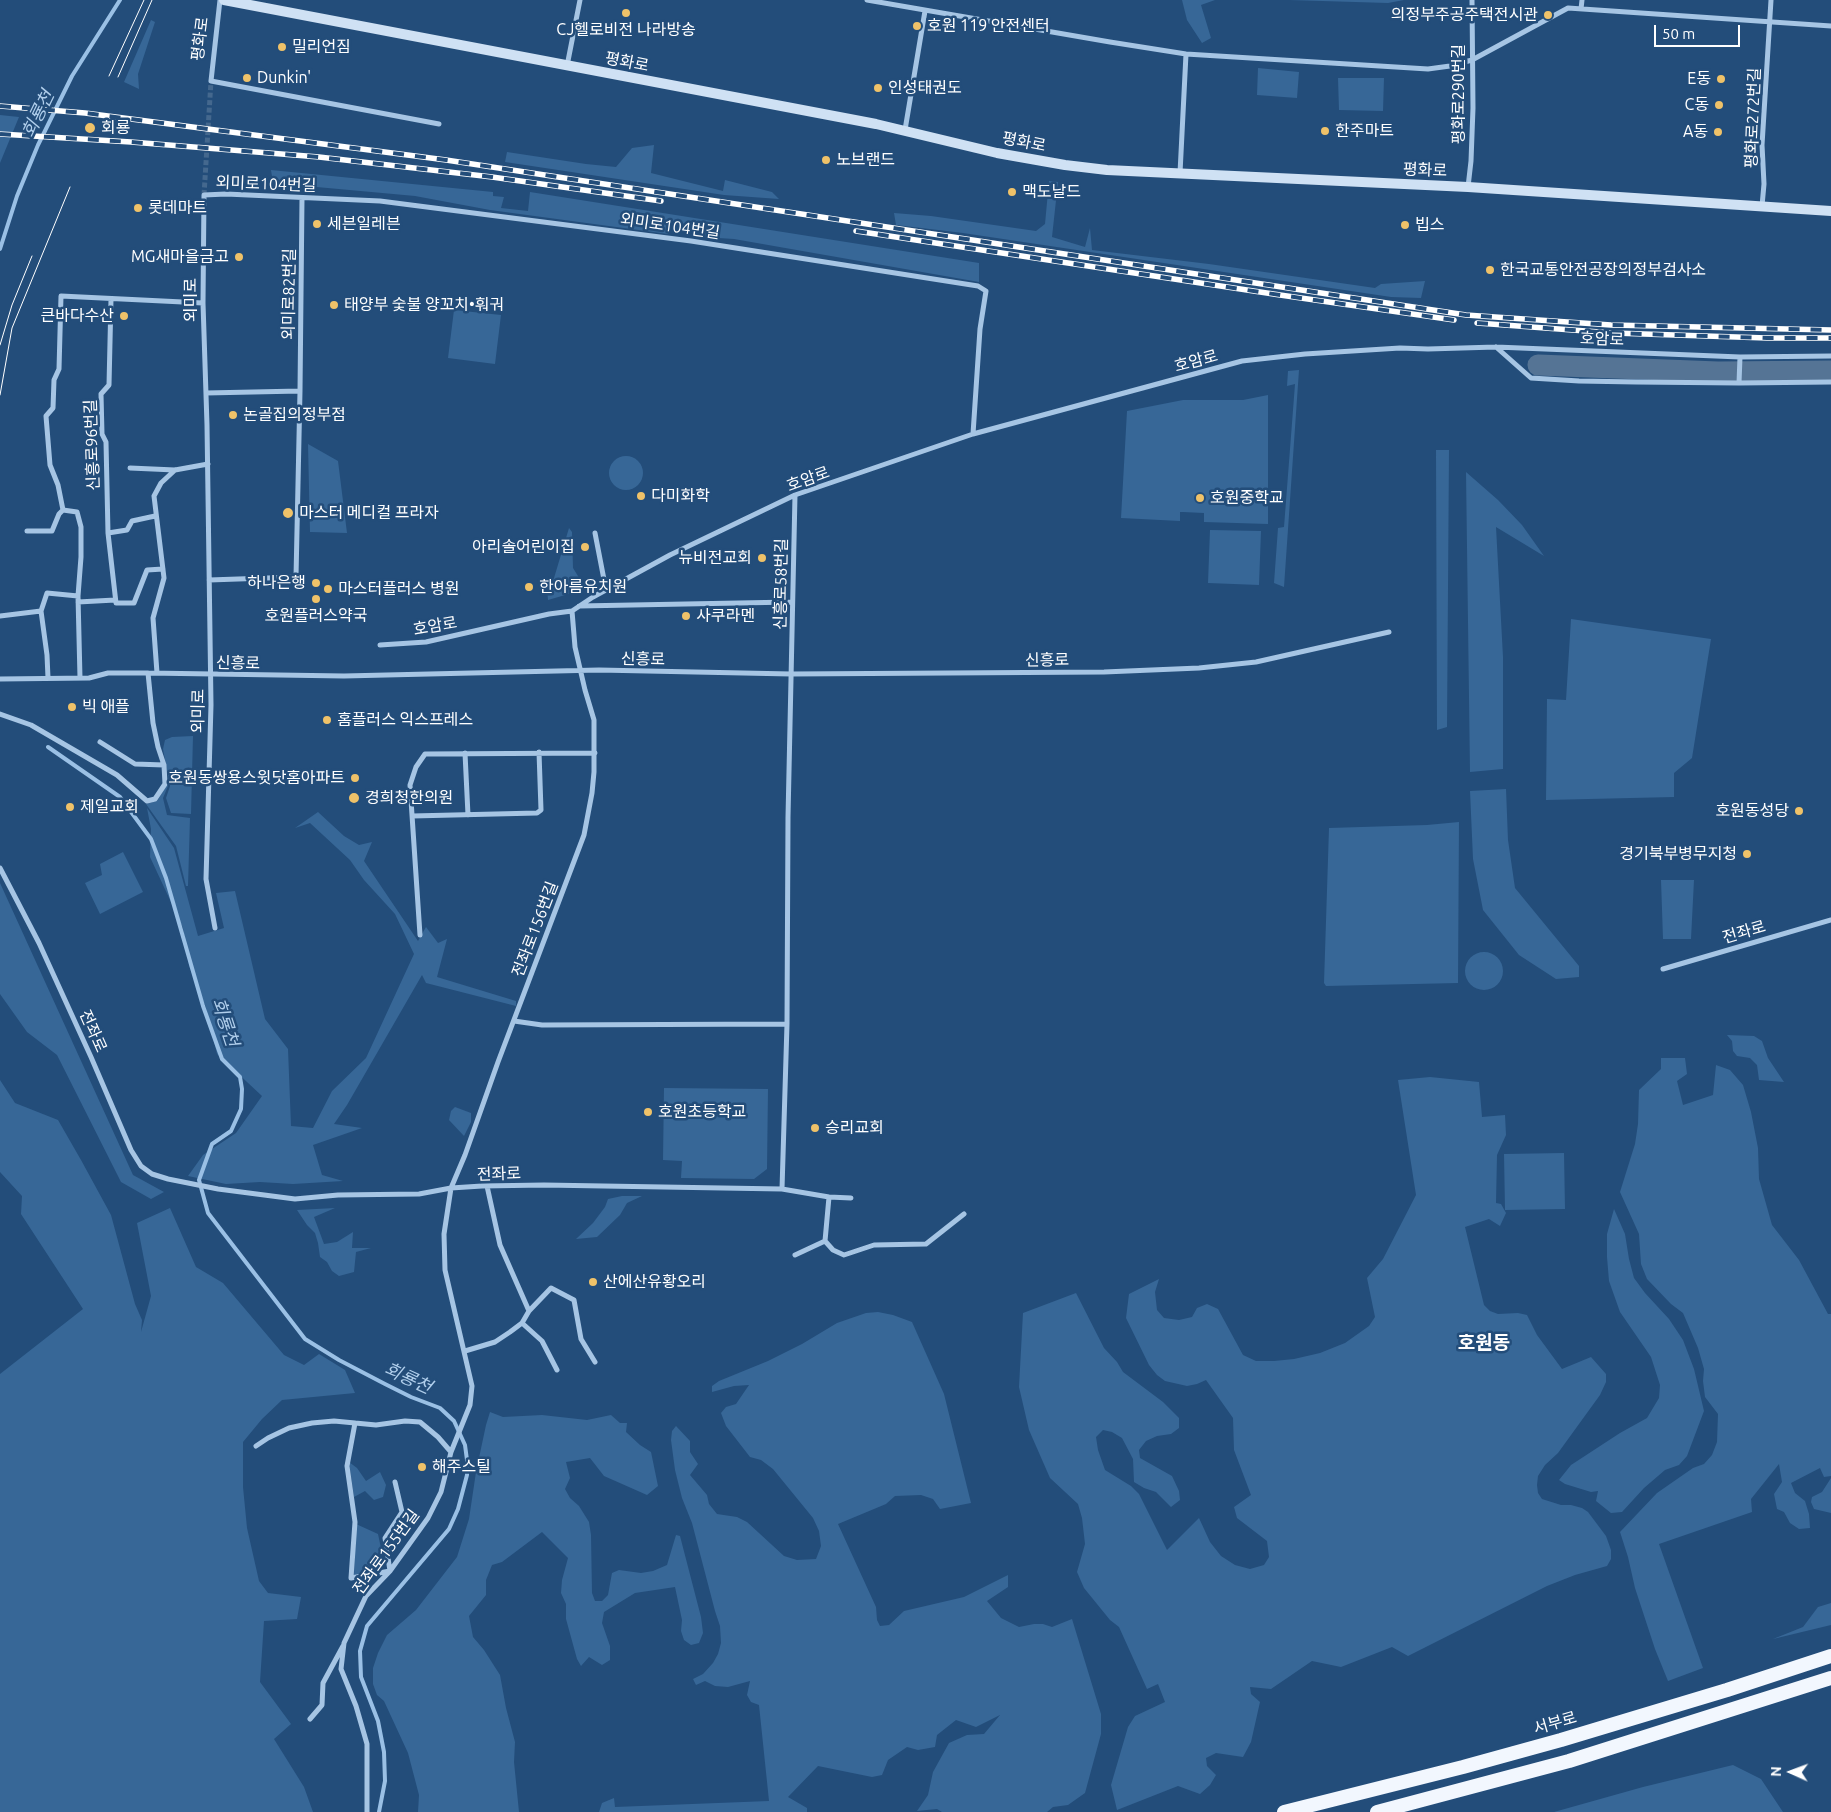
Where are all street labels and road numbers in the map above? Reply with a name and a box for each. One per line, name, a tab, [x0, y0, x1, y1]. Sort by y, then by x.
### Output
street label: 평화로	[188, 16, 212, 62]
street label: 평화로290번길	[1449, 44, 1469, 144]
street label: 평화로	[603, 48, 651, 76]
street label: 평화로272번길	[1742, 67, 1764, 169]
street label: 평화로	[1000, 128, 1048, 156]
street label: 평화로	[1403, 160, 1447, 180]
street label: 외미로104번길	[215, 173, 317, 195]
street label: 외미로104번길	[619, 209, 721, 243]
street label: 외미로82번길	[279, 248, 299, 340]
street label: 외미로	[181, 278, 201, 322]
street label: 호암로	[1580, 329, 1624, 349]
street label: 호암로	[1172, 346, 1220, 376]
street label: 신흥로96번길	[81, 399, 103, 491]
street label: 호암로	[784, 462, 832, 496]
street label: 신흥로58번길	[771, 538, 791, 630]
street label: 호암로	[412, 613, 458, 639]
street label: 신흥로	[621, 649, 665, 669]
street label: 신흥로	[1025, 650, 1069, 670]
street label: 신흥로	[216, 653, 260, 673]
street label: 외미로	[188, 689, 208, 733]
street label: 전좌로156번길	[508, 879, 562, 979]
street label: 전좌로	[1720, 917, 1768, 947]
street label: 전좌로	[75, 1007, 111, 1055]
street label: 전좌로	[477, 1164, 521, 1184]
street label: 전좌로155번길	[349, 1506, 423, 1598]
street label: 서부로	[1531, 1708, 1579, 1738]

